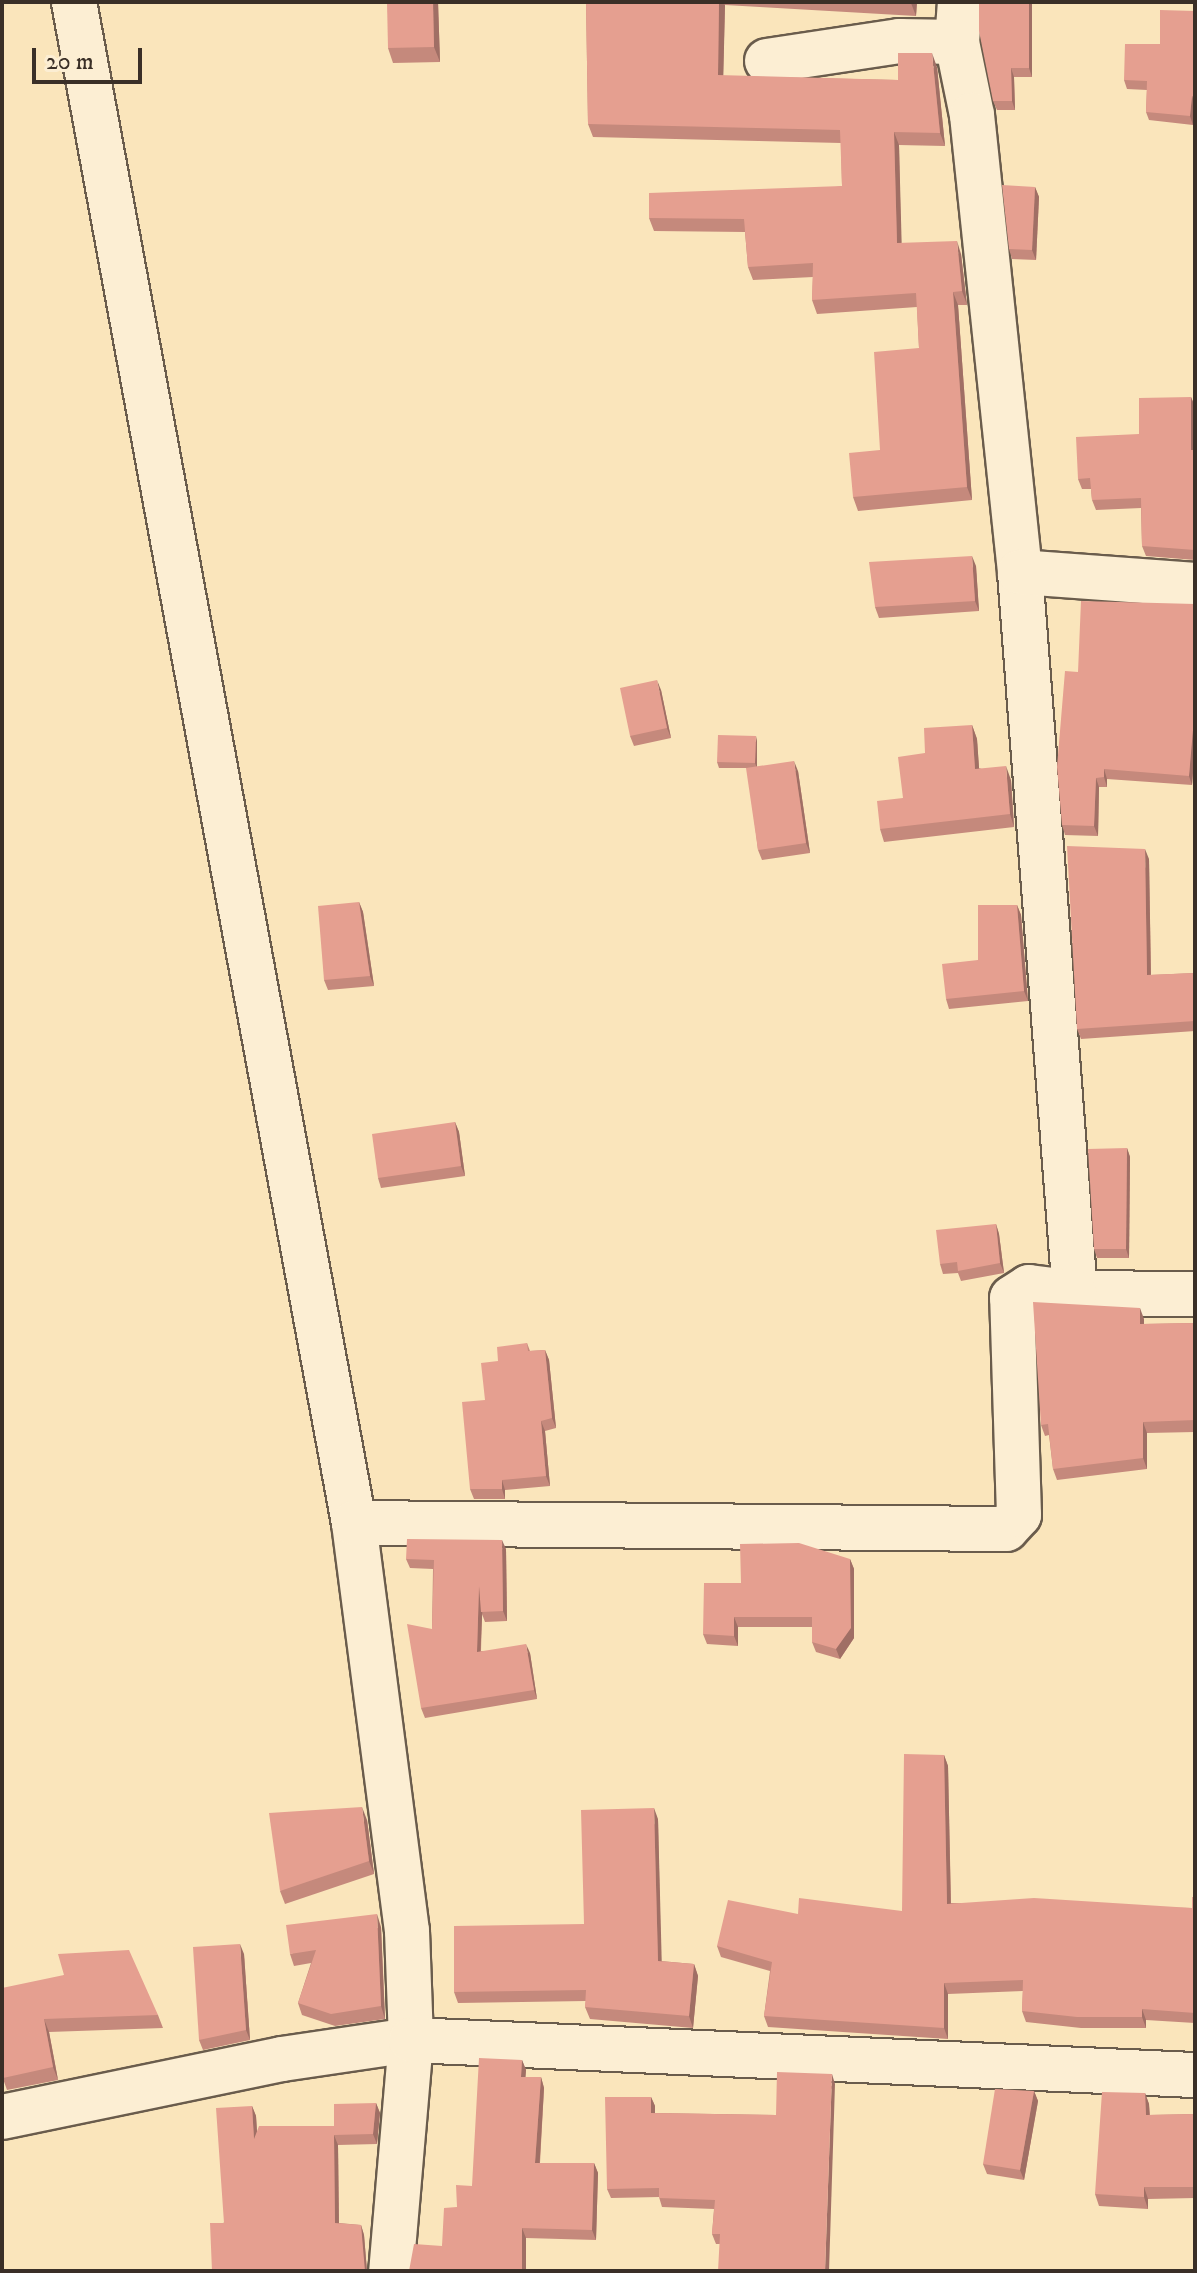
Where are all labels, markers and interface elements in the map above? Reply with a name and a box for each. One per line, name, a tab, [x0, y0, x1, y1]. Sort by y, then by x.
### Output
scale bar	[36, 32, 146, 82]
text: 20 m	[46, 47, 94, 77]

